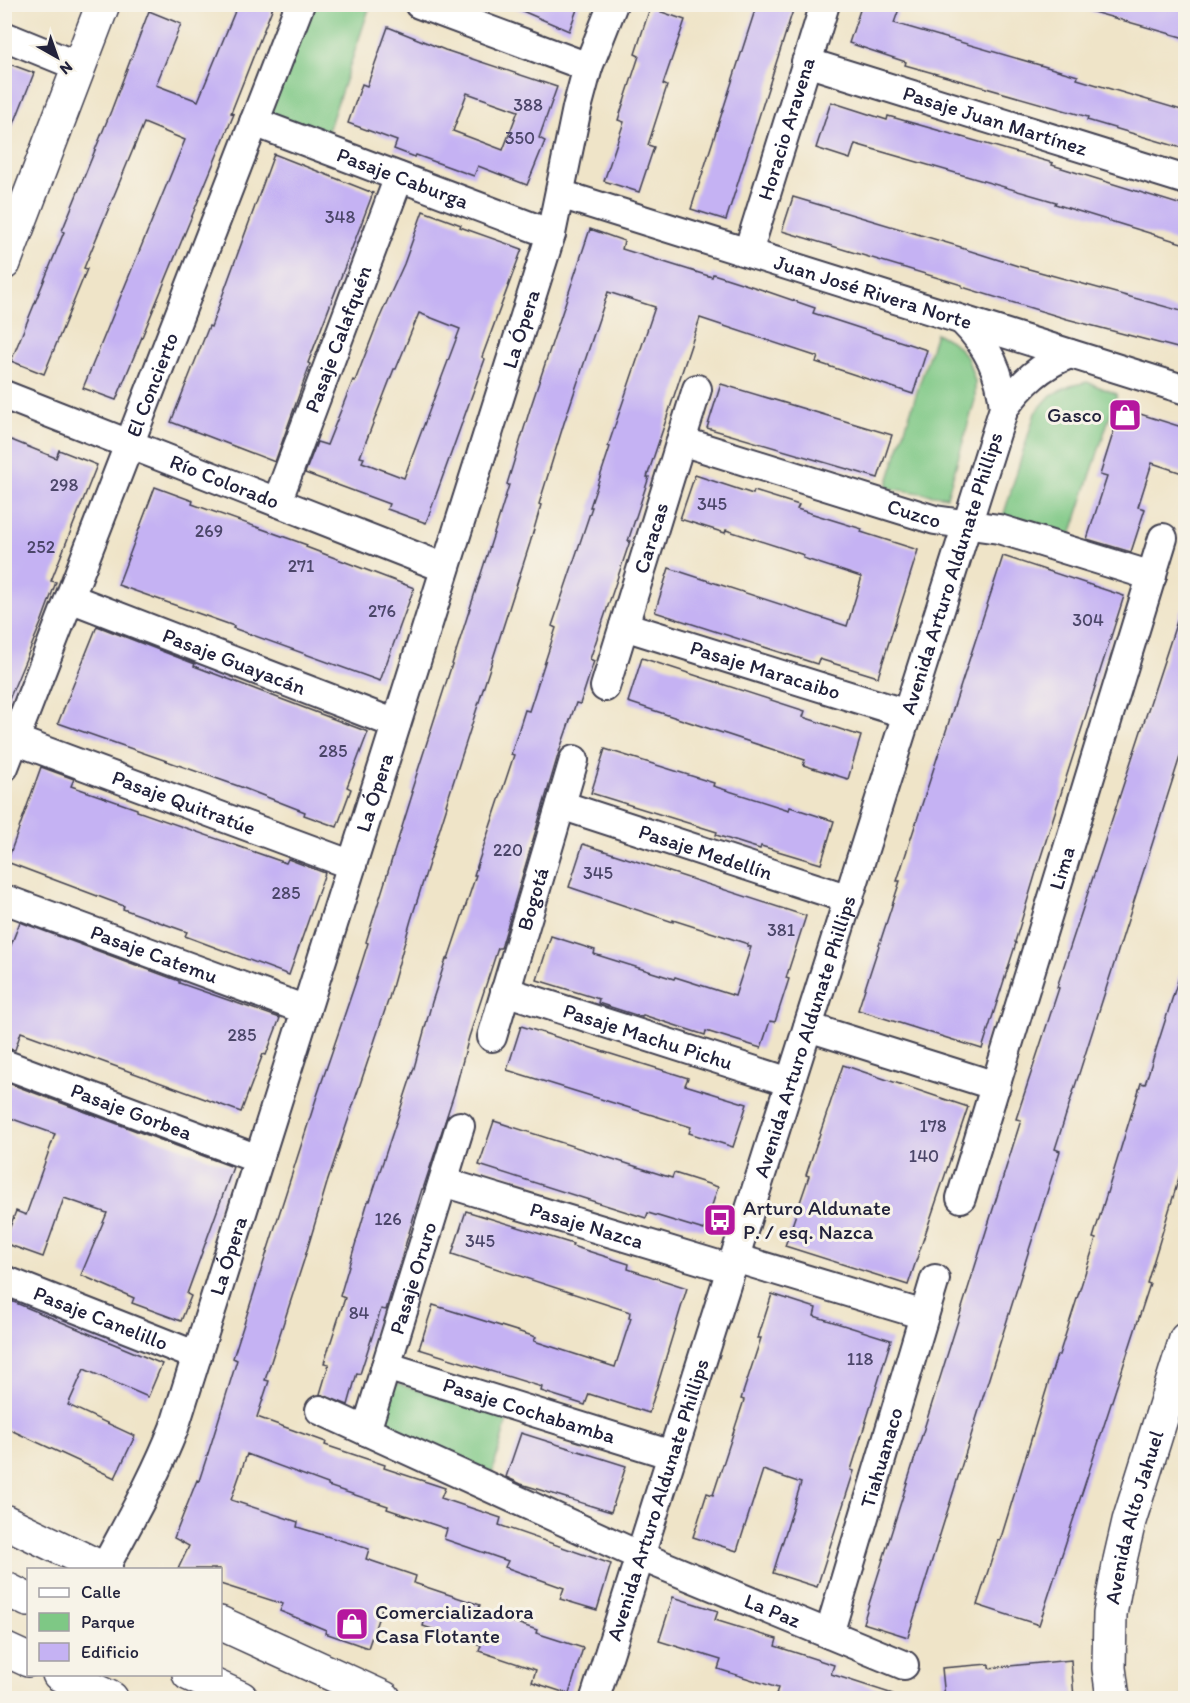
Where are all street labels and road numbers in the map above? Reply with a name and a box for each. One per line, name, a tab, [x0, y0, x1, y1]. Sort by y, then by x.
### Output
street label: Horacio Aravena	[752, 54, 820, 203]
street label: Pasaje Juan Martínez	[900, 80, 1091, 161]
street label: Pasaje Caburga	[334, 141, 472, 214]
street label: Juan José Rivera Norte	[771, 249, 975, 334]
street label: Pasaje Calafquén	[299, 262, 377, 416]
street label: La Ópera	[496, 286, 545, 371]
street label: El Concierto	[120, 329, 183, 440]
street label: Avenida Arturo Aldunate Phillips	[895, 429, 1008, 717]
street label: Río Colorado	[167, 448, 283, 514]
street label: Cuzco	[884, 493, 942, 533]
street label: Caracas	[628, 499, 673, 576]
street label: Pasaje Guayacán	[159, 622, 309, 700]
street label: Pasaje Maracaibo	[687, 634, 844, 705]
street label: La Ópera	[350, 750, 398, 835]
street label: Pasaje Quitratúe	[109, 764, 259, 840]
street label: Pasaje Medellín	[636, 818, 776, 885]
street label: Lima	[1043, 843, 1080, 893]
street label: Bogotá	[511, 864, 554, 933]
street label: Avenida Arturo Aldunate Phillips	[748, 892, 861, 1180]
street label: Pasaje Catemu	[87, 919, 222, 989]
street label: Pasaje Machu Pichu	[560, 997, 736, 1075]
street label: Pasaje Gorbea	[67, 1077, 196, 1145]
street label: Pasaje Nazca	[527, 1196, 646, 1254]
street label: La Ópera	[204, 1213, 252, 1298]
street label: Pasaje Oruro	[384, 1219, 442, 1337]
street label: Pasaje Canelillo	[30, 1280, 172, 1355]
street label: Avenida Arturo Aldunate Phillips	[601, 1355, 714, 1644]
street label: Pasaje Cochabamba	[440, 1372, 619, 1449]
street label: Tiahuanaco	[854, 1404, 908, 1511]
street label: Avenida Alto Jahuel	[1099, 1427, 1169, 1606]
street label: La Paz	[741, 1588, 805, 1633]

